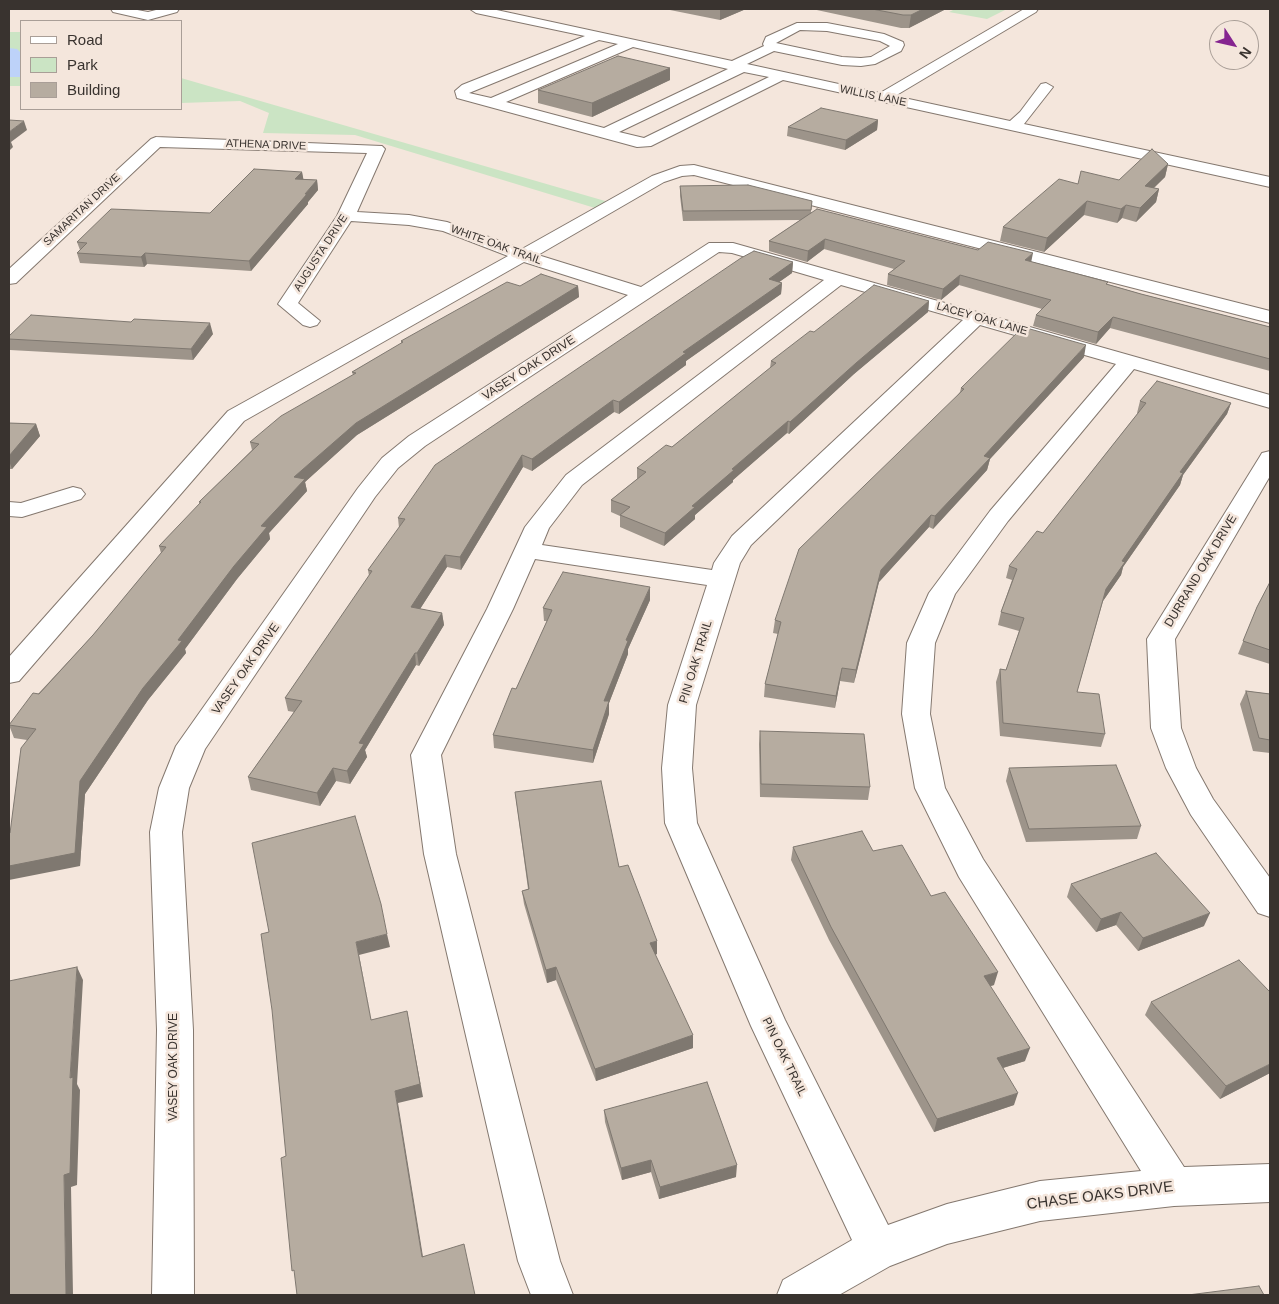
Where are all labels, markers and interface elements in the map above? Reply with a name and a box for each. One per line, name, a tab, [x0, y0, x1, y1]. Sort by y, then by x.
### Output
legend	[20, 20, 182, 110]
north arrow	[1209, 20, 1259, 70]
text: Road	[67, 31, 103, 48]
text: N	[1236, 44, 1255, 62]
text: Park	[67, 56, 98, 73]
text: Building	[67, 81, 120, 98]
street label: WILLIS LANE	[838, 82, 908, 110]
street label: ATHENA DRIVE	[226, 137, 306, 153]
street label: SAMARITAN DRIVE	[41, 171, 123, 249]
street label: AUGUSTA DRIVE	[291, 212, 351, 294]
street label: WHITE OAK TRAIL	[449, 222, 543, 268]
street label: LACEY OAK LANE	[935, 300, 1029, 338]
street label: VASEY OAK DRIVE	[480, 333, 578, 403]
street label: DURRAND OAK DRIVE	[1162, 512, 1240, 630]
street label: PIN OAK TRAIL	[677, 619, 715, 705]
street label: VASEY OAK DRIVE	[209, 621, 283, 717]
street label: VASEY OAK DRIVE	[167, 1013, 181, 1121]
street label: PIN OAK TRAIL	[759, 1015, 809, 1099]
street label: CHASE OAKS DRIVE	[1026, 1178, 1174, 1214]

